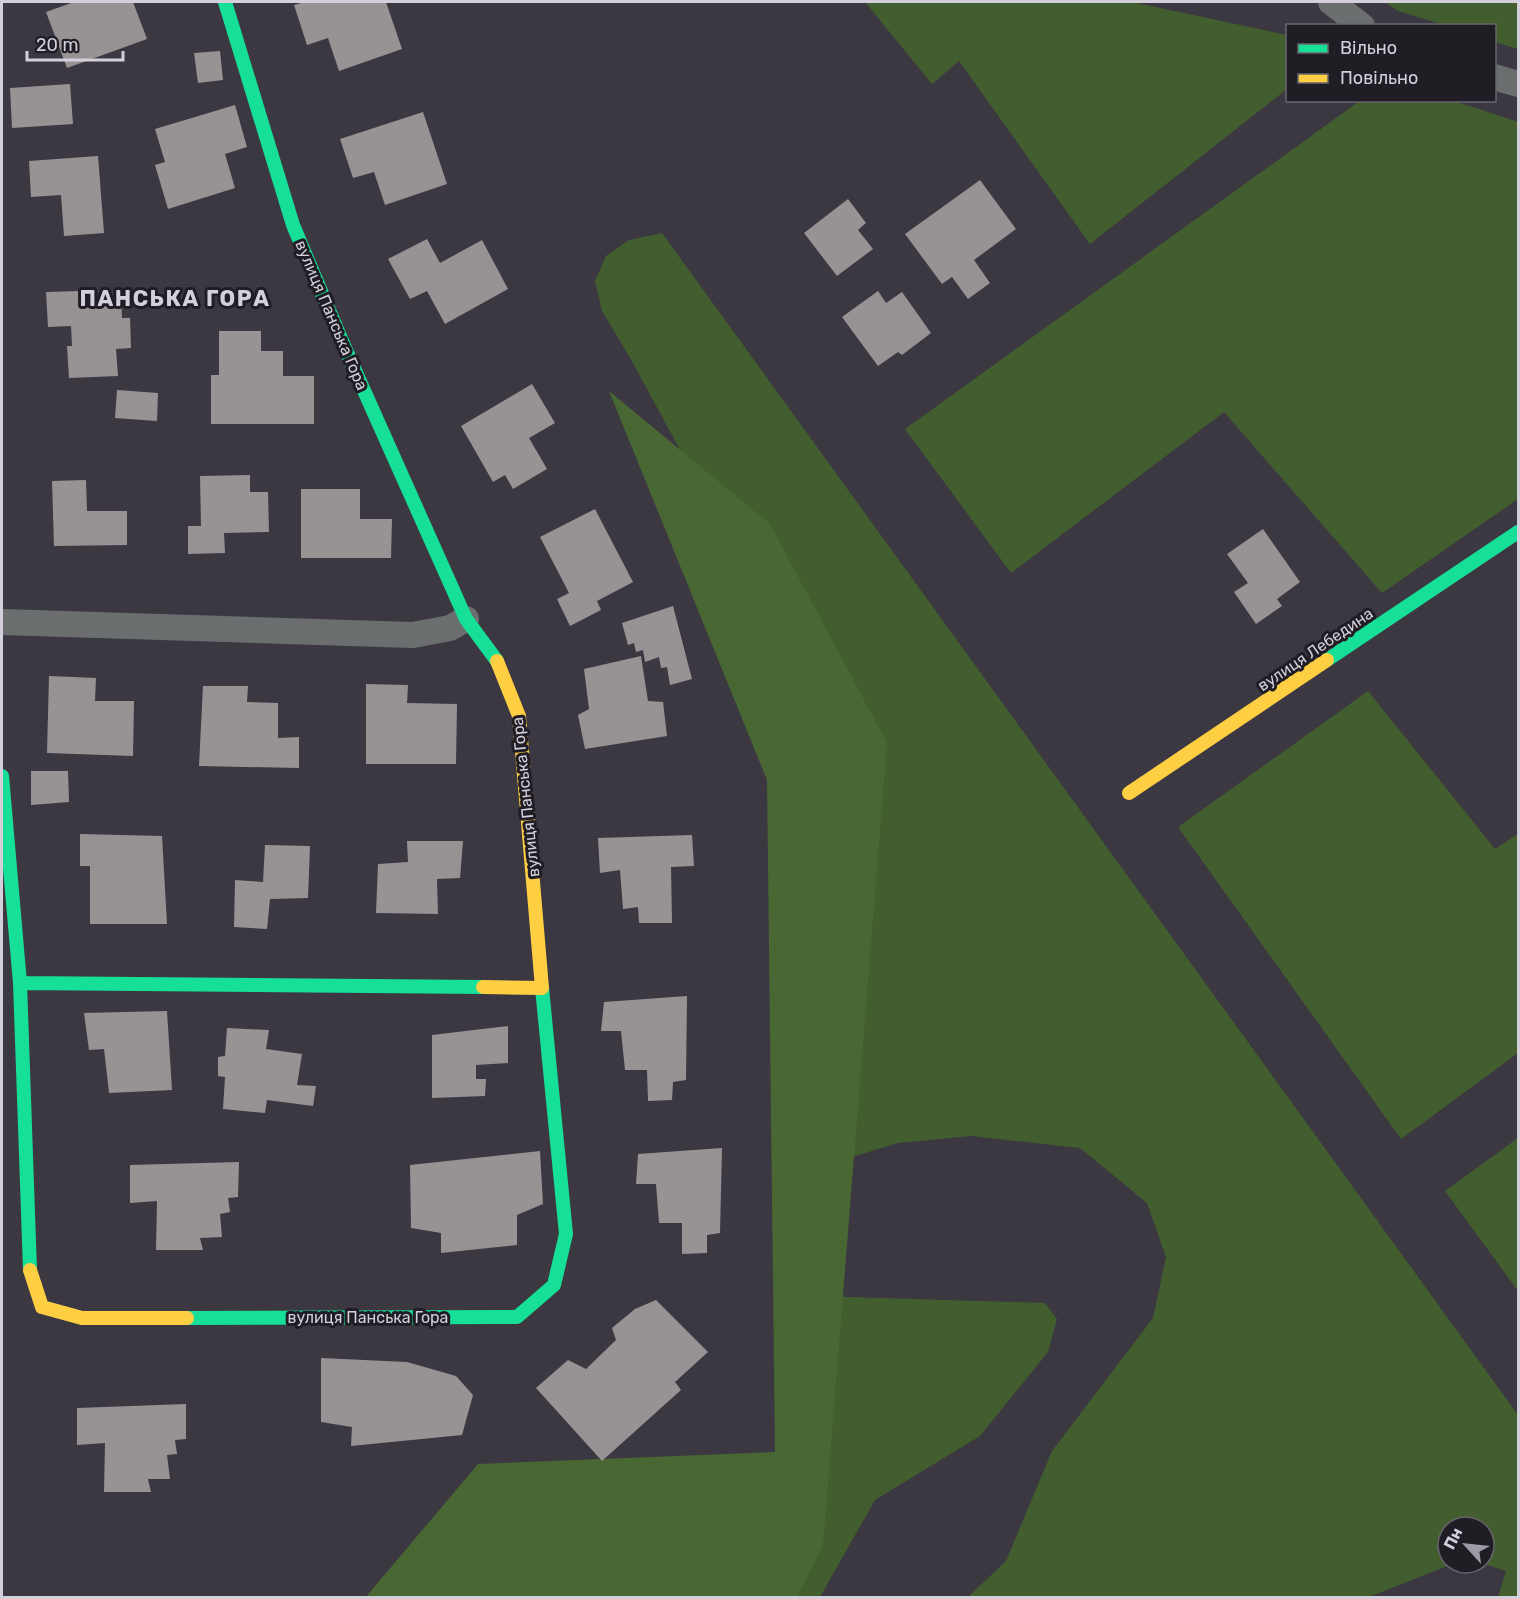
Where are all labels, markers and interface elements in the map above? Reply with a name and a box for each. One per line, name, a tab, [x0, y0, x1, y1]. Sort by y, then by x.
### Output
scale bar	[27, 24, 123, 62]
legend	[1286, 24, 1496, 102]
text: 20 m	[36, 34, 78, 56]
text: Вільно	[1340, 37, 1397, 59]
text: Повільно	[1340, 67, 1418, 89]
street label: вулиця Панська Гора	[291, 237, 372, 393]
district label: ПАНСЬКА ГОРА	[80, 285, 270, 312]
street label: вулиця Лебедина	[1254, 604, 1377, 695]
street label: вулиця Панська Гора	[508, 716, 543, 878]
street label: вулиця Панська Гора	[288, 1308, 448, 1327]
north arrow	[1436, 1515, 1496, 1575]
text: Пн	[1440, 1524, 1467, 1553]

